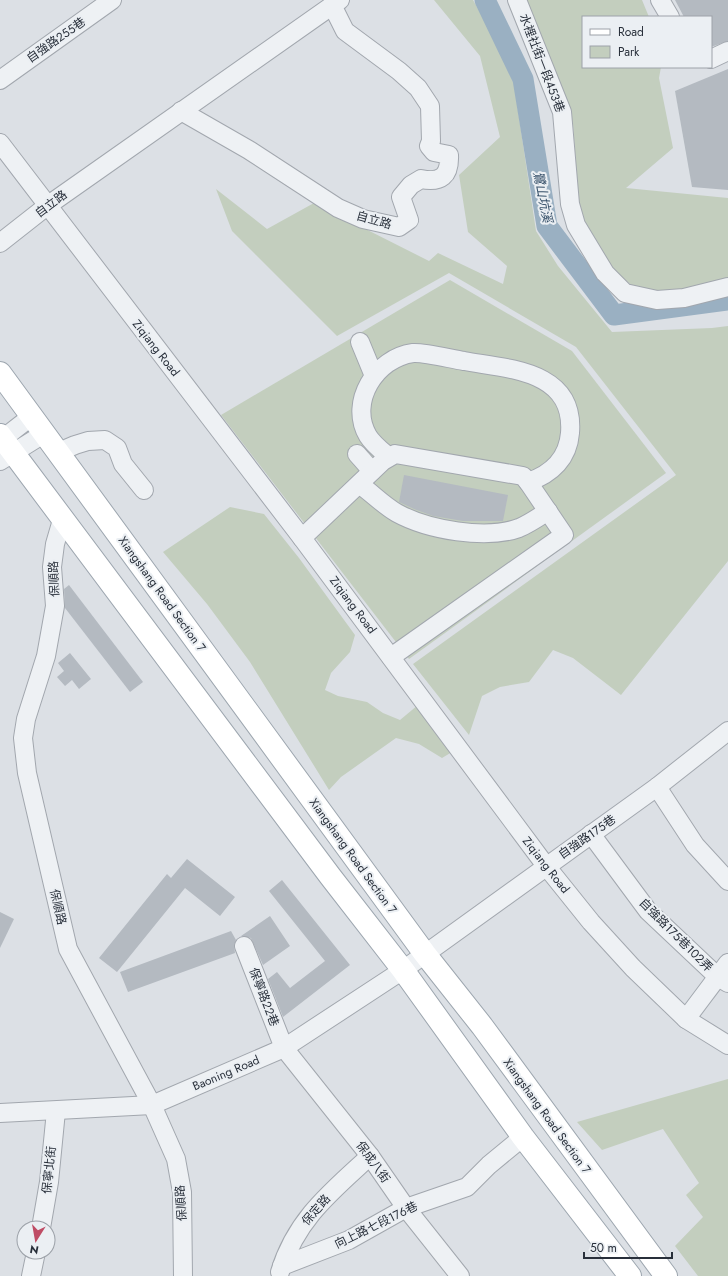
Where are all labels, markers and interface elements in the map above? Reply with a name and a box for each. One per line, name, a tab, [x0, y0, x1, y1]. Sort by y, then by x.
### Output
street label: 水裡社街一段453巷	[515, 11, 569, 115]
street label: 自強路255巷	[23, 13, 89, 67]
legend	[582, 16, 712, 68]
text: Road	[618, 23, 644, 41]
text: Park	[618, 43, 640, 61]
water label: 鷺山坑溪	[529, 170, 558, 226]
street label: 自立路	[31, 186, 71, 222]
street label: 自立路	[354, 206, 394, 234]
street label: Ziqiang Road	[128, 316, 184, 380]
street label: Xiangshang Road Section 7	[114, 532, 211, 656]
street label: 保順路	[44, 561, 64, 597]
street label: Ziqiang Road	[325, 572, 381, 638]
street label: Xiangshang Road Section 7	[305, 794, 402, 918]
street label: 自強路175巷	[555, 811, 619, 863]
street label: Ziqiang Road	[518, 833, 574, 897]
street label: 保順路	[45, 887, 71, 927]
street label: 自強路175巷102弄	[635, 894, 717, 976]
street label: 保寧路22巷	[245, 965, 283, 1029]
street label: Baoning Road	[190, 1051, 262, 1095]
street label: Xiangshang Road Section 7	[499, 1054, 596, 1178]
street label: 保成八街	[352, 1137, 394, 1187]
street label: 保寧北街	[38, 1145, 60, 1195]
street label: 保順路	[171, 1184, 191, 1222]
street label: 保定路	[297, 1191, 335, 1229]
street label: 向上路七段176巷	[331, 1197, 421, 1253]
north arrow	[16, 1220, 56, 1260]
scale bar	[584, 1234, 672, 1260]
text: 50 m	[590, 1239, 617, 1257]
text: N	[28, 1241, 40, 1259]

